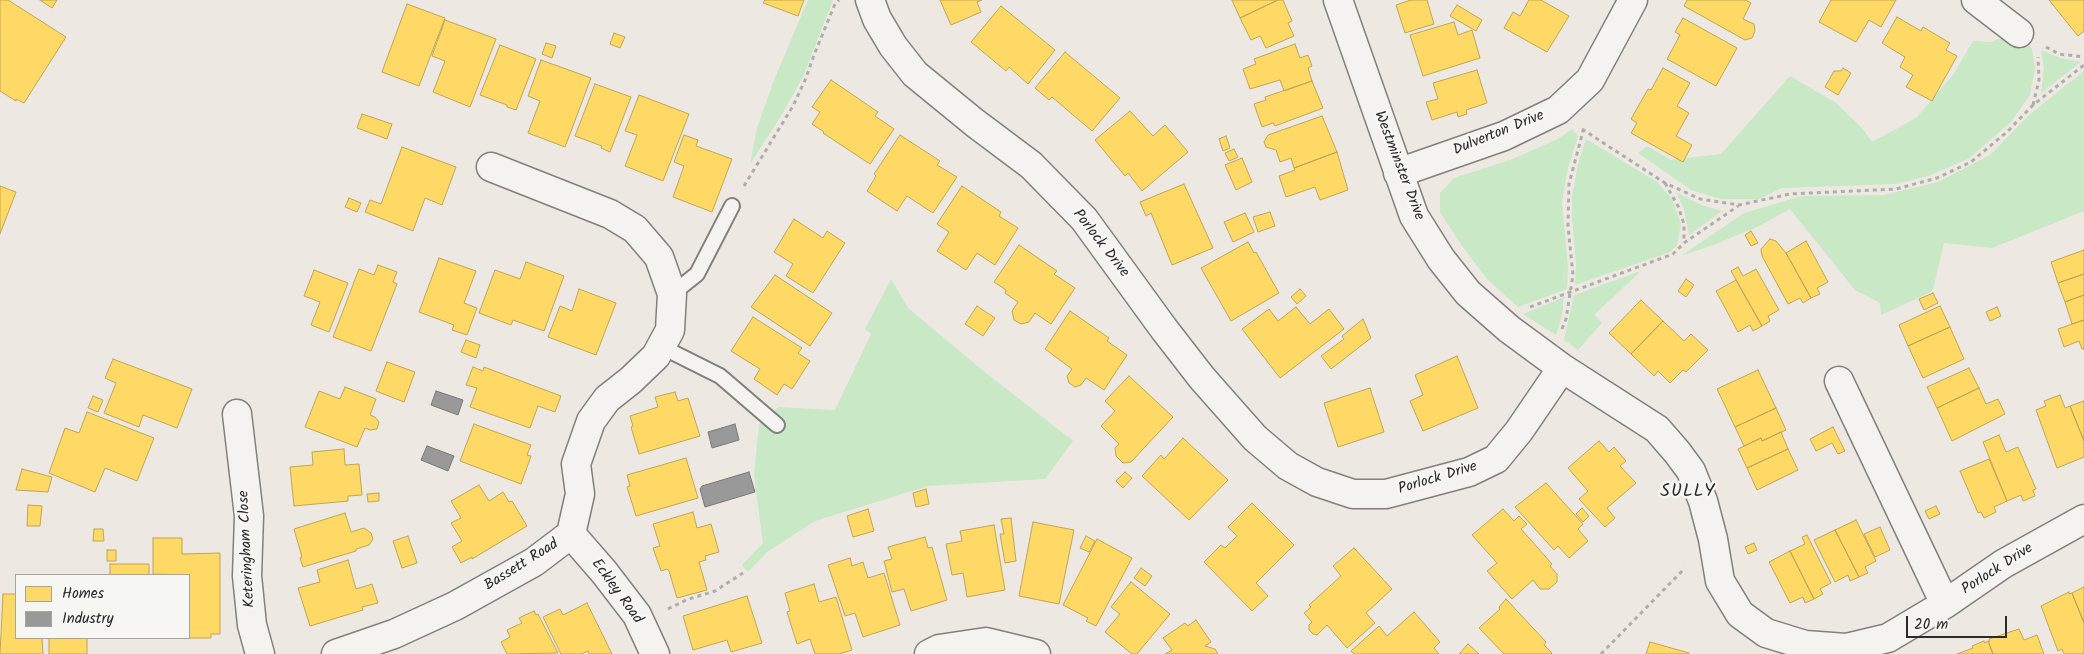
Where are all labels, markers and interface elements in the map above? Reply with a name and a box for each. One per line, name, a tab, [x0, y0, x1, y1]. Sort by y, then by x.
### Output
street label: Dulverton Drive	[1451, 108, 1547, 160]
street label: Westminster Drive	[1369, 109, 1427, 223]
street label: Porlock Drive	[1068, 206, 1132, 282]
street label: Porlock Drive	[1396, 458, 1480, 500]
district label: SULLY	[1660, 482, 1716, 504]
street label: Keteringham Close	[236, 490, 260, 608]
street label: Bassett Road	[482, 536, 562, 596]
street label: Porlock Drive	[1959, 540, 2037, 600]
street label: Eckley Road	[586, 556, 646, 628]
legend	[15, 574, 190, 639]
text: Homes	[62, 582, 104, 606]
scale bar	[1909, 606, 2010, 638]
text: Industry	[62, 607, 114, 631]
text: 20 m	[1914, 613, 1948, 637]

